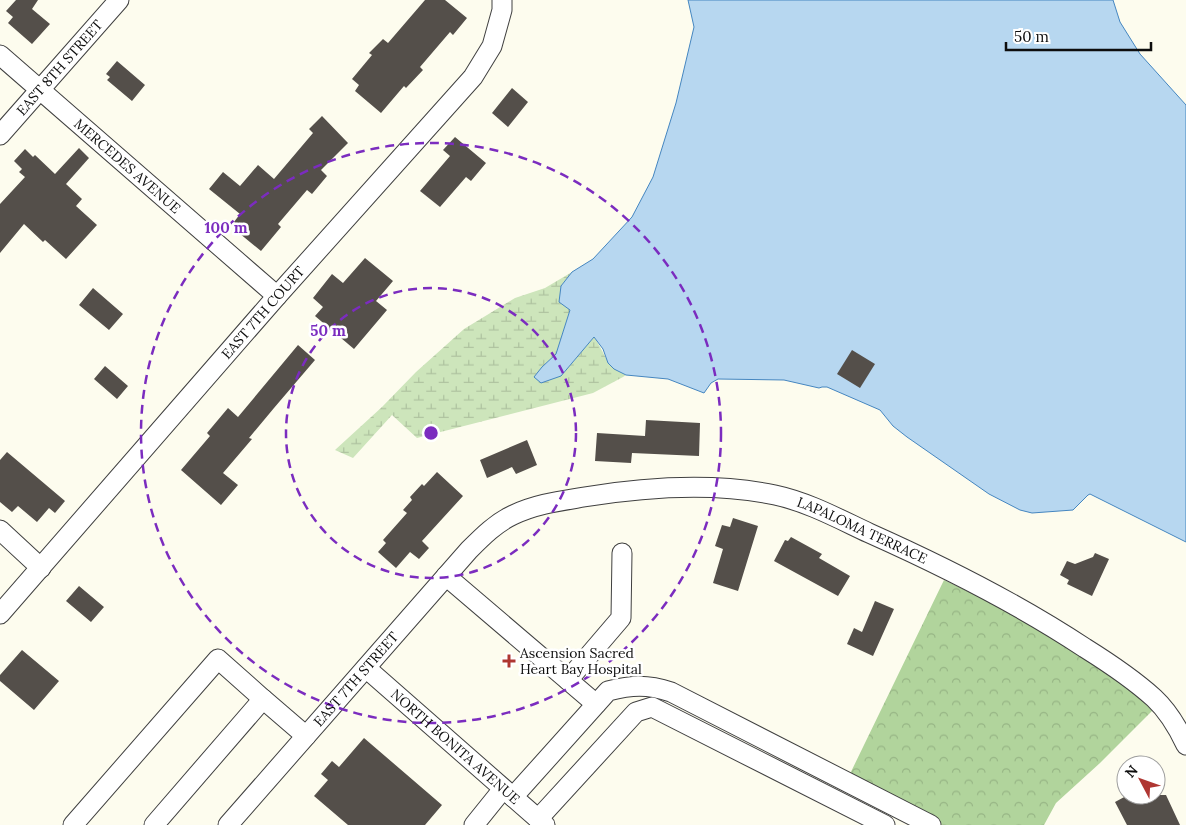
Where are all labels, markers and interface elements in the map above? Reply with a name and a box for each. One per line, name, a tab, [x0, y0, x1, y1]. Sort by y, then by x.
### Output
street label: EAST 8TH STREET	[13, 16, 107, 119]
scale bar	[1006, 20, 1151, 52]
text: 50 m	[1014, 27, 1049, 46]
street label: MERCEDES AVENUE	[70, 115, 185, 217]
text: 100 m	[205, 218, 248, 237]
street label: EAST 7TH COURT	[217, 262, 308, 363]
text: 50 m	[310, 321, 346, 340]
centre of rings	[422, 424, 440, 442]
street label: LAPALOMA TERRACE	[795, 493, 931, 568]
street label: EAST 7TH STREET	[309, 628, 402, 730]
place label: Ascension Sacred Heart Bay Hospital	[519, 644, 642, 678]
marker: Ascension Sacred Heart Bay Hospital	[502, 654, 516, 668]
street label: NORTH BONITA AVENUE	[387, 685, 524, 808]
north arrow	[1116, 755, 1166, 805]
text: N	[1121, 761, 1142, 781]

